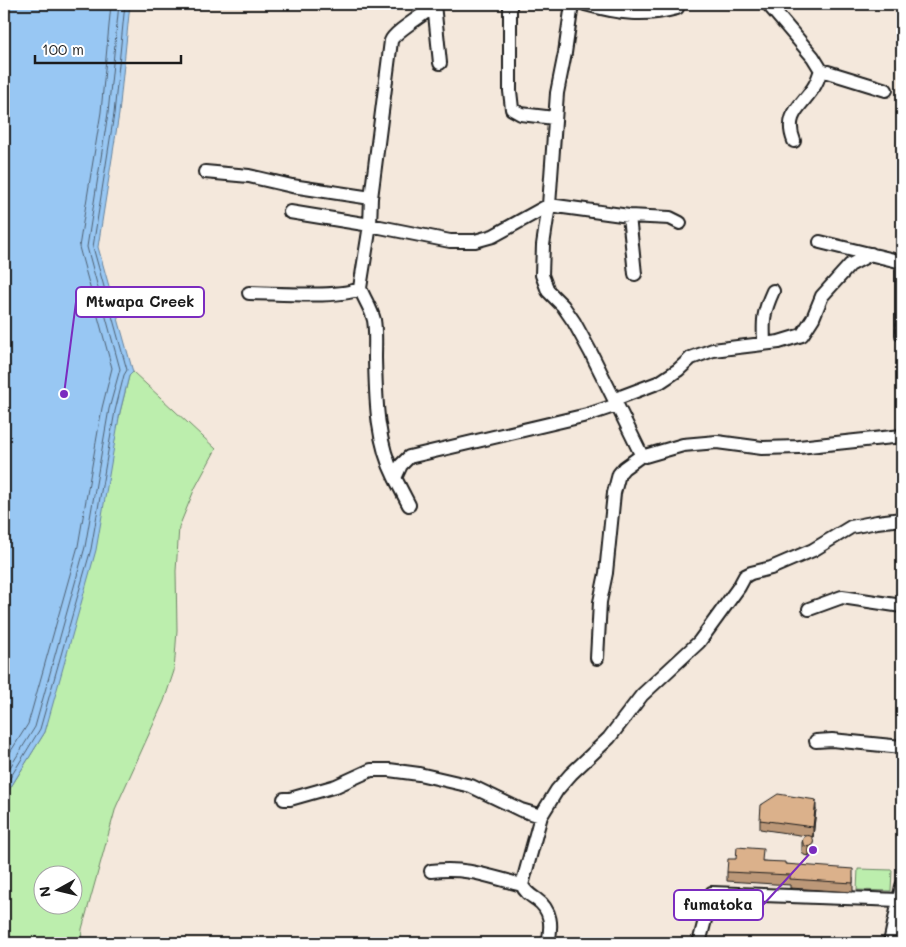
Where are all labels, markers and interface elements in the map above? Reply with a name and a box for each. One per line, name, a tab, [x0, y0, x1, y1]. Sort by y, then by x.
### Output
scale bar	[35, 32, 181, 64]
text: 100 m	[42, 39, 84, 59]
callout: Mtwapa Creek	[76, 287, 204, 317]
text: Mtwapa Creek	[86, 291, 194, 311]
north arrow	[32, 864, 82, 914]
text: N	[34, 885, 55, 898]
callout: fumatoka	[674, 890, 763, 920]
text: fumatoka	[683, 894, 753, 914]

